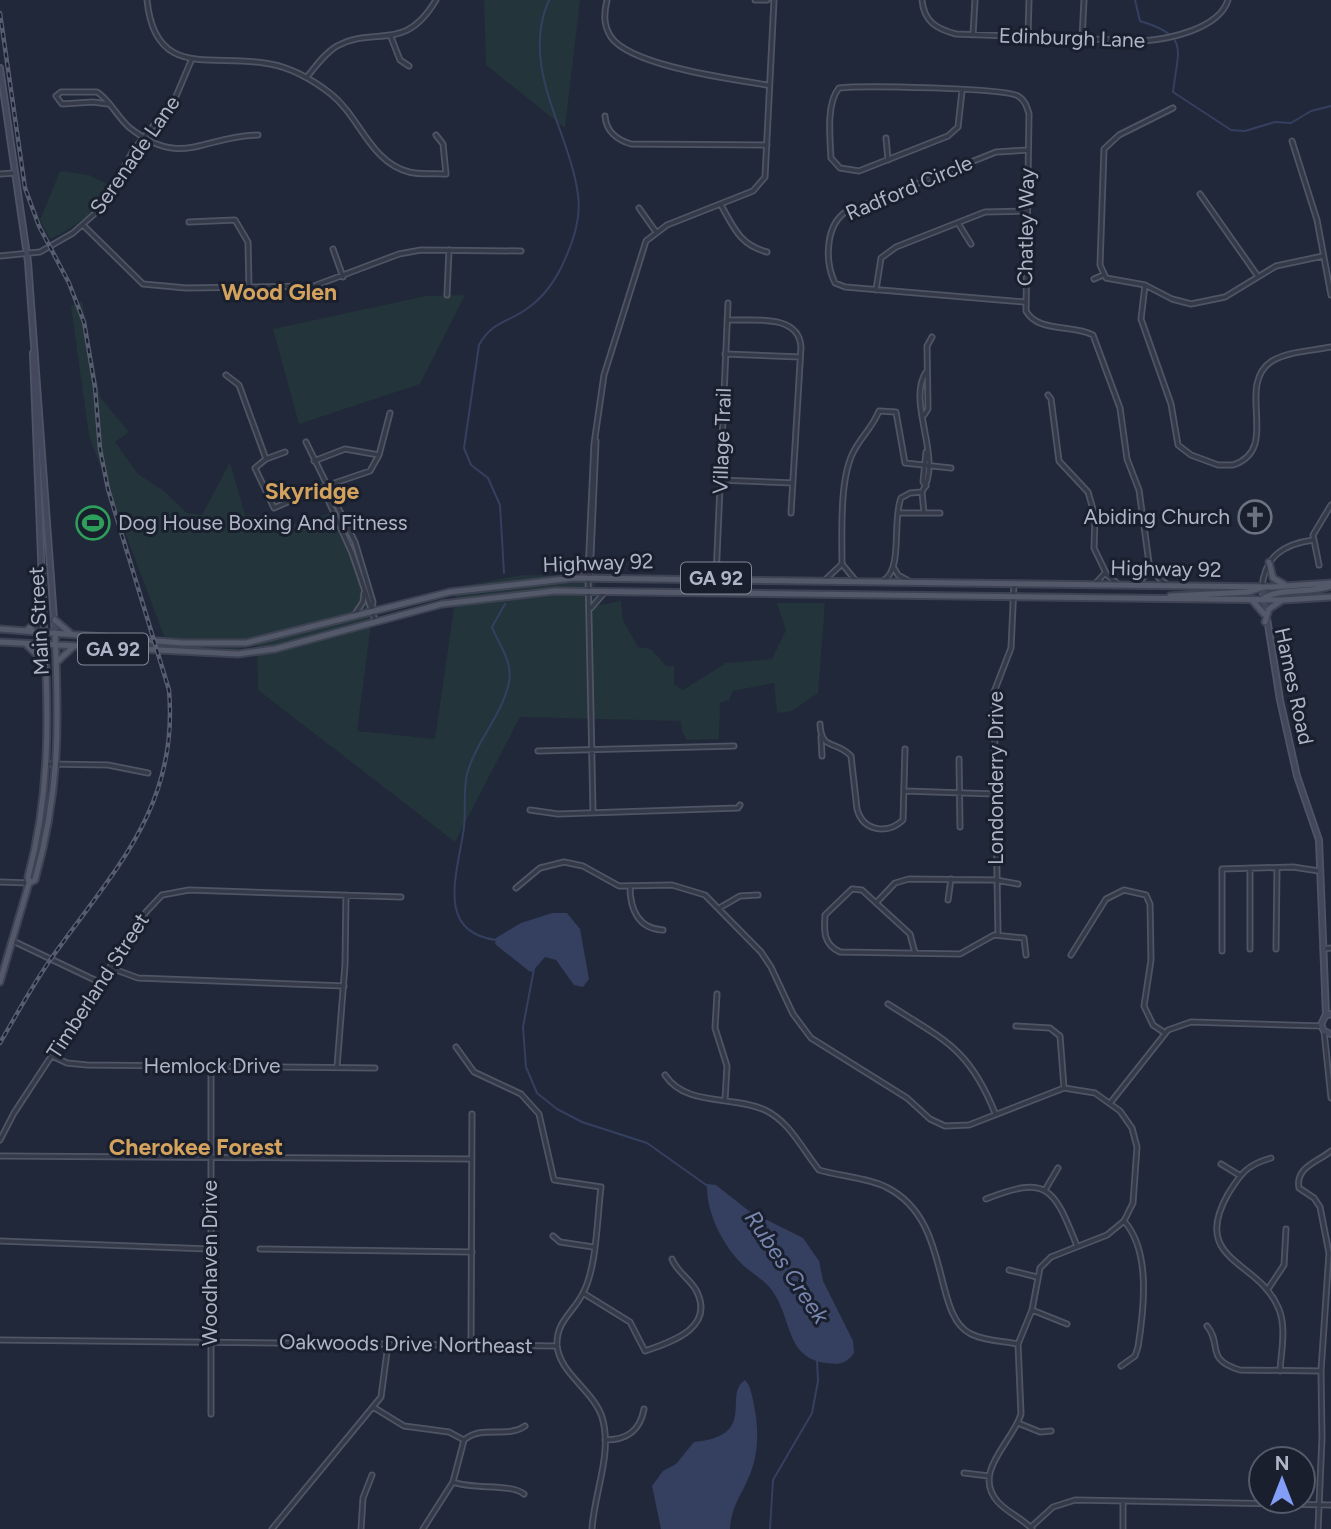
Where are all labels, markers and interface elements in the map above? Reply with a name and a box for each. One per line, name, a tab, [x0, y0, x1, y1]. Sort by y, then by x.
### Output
street label: Edinburgh Lane	[998, 22, 1146, 53]
street label: Serenade Lane	[84, 91, 185, 219]
street label: Radford Circle	[842, 150, 976, 225]
street label: Chatley Way	[1012, 168, 1039, 286]
district label: Wood Glen	[221, 278, 337, 306]
street label: Village Trail	[707, 387, 736, 495]
district label: Skyridge	[265, 477, 360, 505]
church icon: Abiding Church	[1236, 498, 1274, 536]
sports icon: Dog House Boxing And Fitness	[74, 504, 112, 542]
place label: Abiding Church	[1083, 504, 1230, 529]
place label: Dog House Boxing And Fitness	[118, 510, 408, 535]
street label: Highway 92	[542, 548, 654, 577]
street label: Highway 92	[1110, 555, 1222, 582]
road number: GA 92	[681, 562, 751, 594]
street label: Main Street	[23, 566, 54, 676]
street label: Hames Road	[1270, 625, 1319, 747]
road number: GA 92	[78, 634, 148, 664]
street label: Londonderry Drive	[983, 691, 1008, 865]
street label: Timberland Street	[41, 908, 154, 1063]
street label: Hemlock Drive	[143, 1053, 281, 1078]
district label: Cherokee Forest	[109, 1133, 283, 1161]
street label: Woodhaven Drive	[197, 1180, 222, 1346]
water label: Rubes Creek	[739, 1205, 836, 1330]
street label: Oakwoods Drive Northeast	[279, 1329, 533, 1358]
north arrow	[1247, 1445, 1317, 1515]
text: N	[1275, 1452, 1289, 1475]

